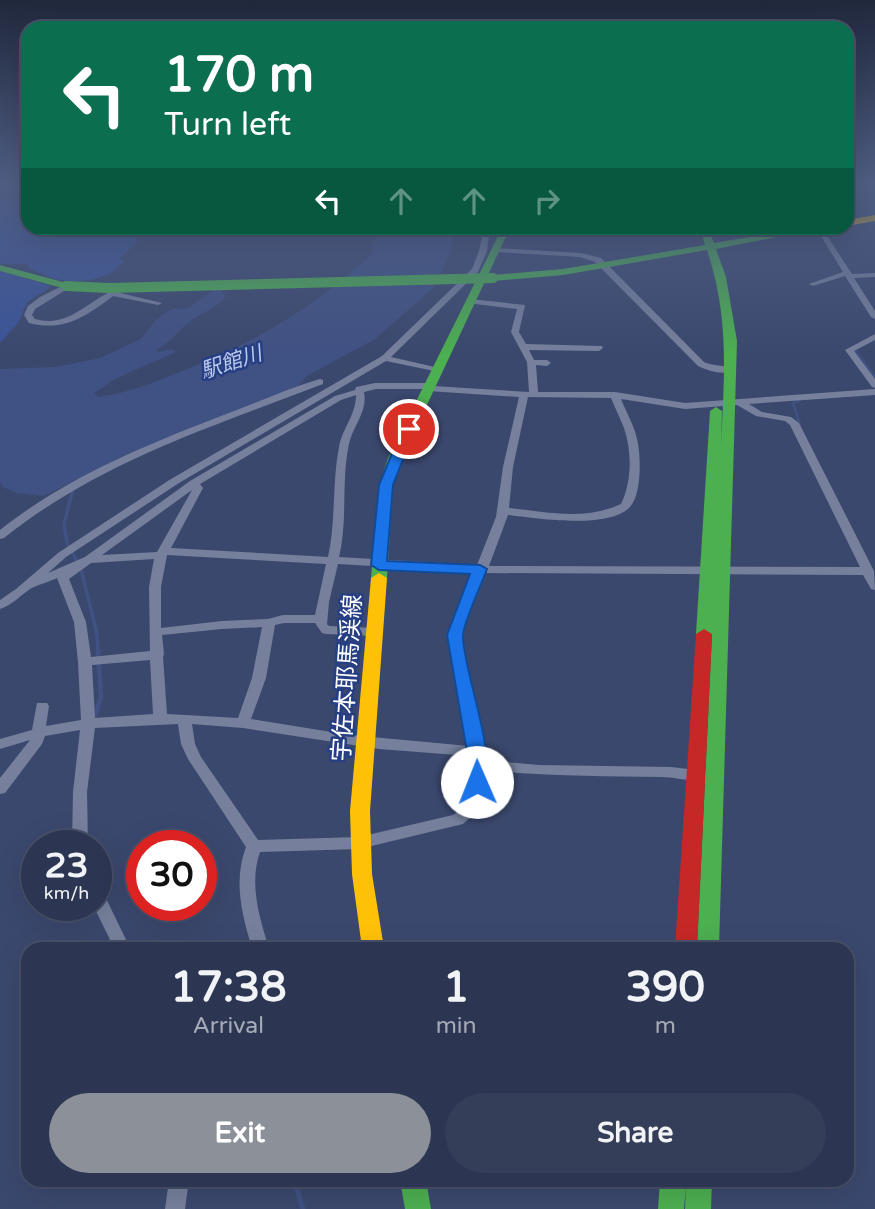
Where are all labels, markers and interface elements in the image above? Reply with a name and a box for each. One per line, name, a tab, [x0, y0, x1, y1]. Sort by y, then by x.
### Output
text: 170 m	[164, 46, 314, 105]
icon: left	[49, 49, 140, 140]
text: Turn left	[164, 106, 291, 144]
icon: left	[309, 182, 347, 220]
icon: ahead	[382, 182, 420, 220]
icon: ahead	[455, 182, 493, 220]
icon: right	[528, 182, 566, 220]
water label: 駅館川	[197, 340, 267, 384]
pin	[379, 399, 439, 459]
icon: arrive	[390, 410, 428, 448]
street label: 宇佐本耶馬渓線	[327, 593, 368, 763]
position arrow	[440, 745, 514, 819]
speed limit sign: 30	[126, 830, 217, 921]
text: 23	[45, 845, 88, 887]
text: km/h	[44, 882, 89, 904]
text: 17:38	[170, 962, 287, 1013]
text: 1	[443, 962, 469, 1013]
text: 390	[626, 962, 705, 1013]
text: Arrival	[193, 1012, 264, 1040]
text: min	[436, 1012, 477, 1040]
text: m	[655, 1012, 676, 1040]
button: Exit	[49, 1093, 431, 1173]
button: Share	[445, 1093, 826, 1173]

